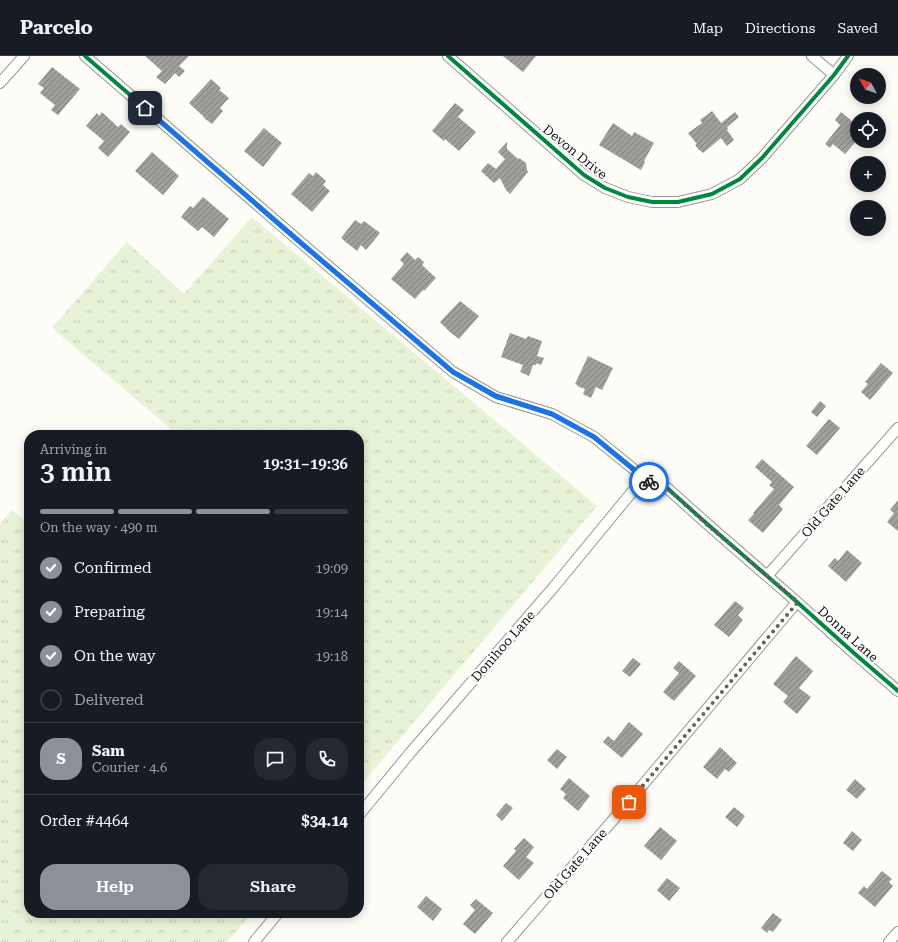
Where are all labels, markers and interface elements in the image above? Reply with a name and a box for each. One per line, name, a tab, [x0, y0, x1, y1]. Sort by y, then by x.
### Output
text: Parcelo	[20, 16, 93, 39]
text: Map	[693, 20, 723, 36]
text: Directions	[745, 20, 815, 36]
text: Saved	[837, 20, 878, 36]
north arrow	[850, 68, 886, 104]
map controls	[850, 68, 886, 236]
pin	[128, 91, 162, 125]
icon: home	[134, 97, 156, 119]
button: locate	[850, 112, 886, 148]
street label: Devon Drive	[540, 122, 610, 182]
button: +	[850, 156, 886, 192]
button: −	[850, 200, 886, 236]
text: Arriving in	[40, 442, 107, 457]
text: 19:31–19:36	[263, 455, 348, 473]
text: 3 min	[40, 457, 112, 487]
courier	[629, 462, 669, 502]
street label: Old Gate Lane	[798, 463, 868, 541]
icon: bike	[638, 471, 660, 493]
text: On the way · 490 m	[40, 520, 157, 535]
icon: check	[40, 557, 62, 579]
text: Confirmed	[74, 559, 152, 577]
text: 19:09	[316, 561, 348, 576]
icon: check	[40, 601, 62, 623]
text: Preparing	[74, 603, 145, 621]
street label: Donna Lane	[815, 603, 881, 665]
text: 19:14	[316, 605, 348, 620]
street label: Donihoo Lane	[468, 607, 538, 685]
icon: check	[40, 645, 62, 667]
text: On the way	[74, 647, 156, 665]
text: 19:18	[316, 649, 348, 664]
text: Delivered	[74, 691, 144, 709]
button: chat	[254, 738, 296, 780]
button: phone	[306, 738, 348, 780]
text: Sam	[92, 742, 125, 760]
text: S	[56, 750, 66, 768]
text: Courier · 4.6	[92, 760, 167, 775]
pin	[612, 785, 646, 819]
icon: bag	[618, 791, 640, 813]
text: Order #4464	[40, 812, 129, 830]
text: $34.14	[301, 812, 348, 830]
street label: Old Gate Lane	[540, 825, 610, 903]
button: Help	[40, 864, 190, 910]
button: Share	[198, 864, 348, 910]

